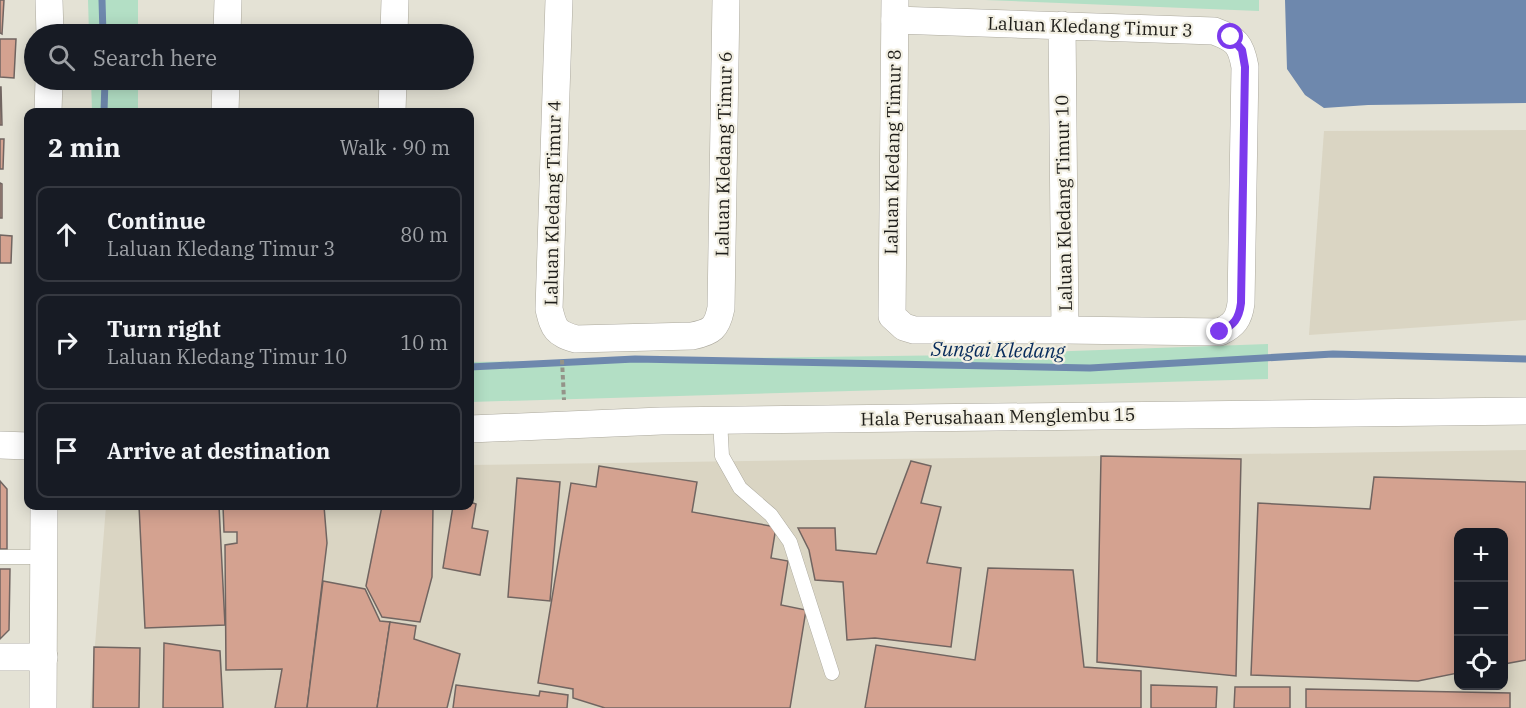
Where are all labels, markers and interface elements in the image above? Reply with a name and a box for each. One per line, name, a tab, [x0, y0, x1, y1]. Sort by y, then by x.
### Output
street label: Laluan Kledang Timur 3	[987, 11, 1193, 42]
route start	[1217, 23, 1243, 49]
search box	[24, 24, 474, 90]
icon: search	[45, 41, 78, 74]
text: Search here	[93, 43, 217, 72]
street label: Laluan Kledang Timur 8	[879, 49, 906, 255]
street label: Laluan Kledang Timur 6	[710, 51, 737, 257]
street label: Laluan Kledang Timur 10	[1050, 95, 1077, 311]
street label: Laluan Kledang Timur 4	[539, 100, 566, 306]
text: 2 min	[48, 130, 121, 164]
text: Walk · 90 m	[340, 134, 450, 161]
text: Continue	[107, 206, 206, 235]
icon: ahead	[50, 218, 83, 251]
text: 80 m	[400, 221, 448, 248]
text: Laluan Kledang Timur 3	[107, 235, 335, 262]
text: Turn right	[107, 314, 221, 343]
route end	[1206, 318, 1232, 344]
icon: right	[50, 326, 83, 359]
text: 10 m	[400, 329, 448, 356]
water label: Sungai Kledang	[930, 335, 1066, 364]
text: Laluan Kledang Timur 10	[107, 343, 347, 370]
street label: Hala Perusahaan Menglembu 15	[860, 403, 1136, 430]
icon: arrive	[50, 434, 83, 467]
text: Arrive at destination	[107, 436, 330, 465]
map controls	[1454, 528, 1508, 690]
button: +	[1454, 528, 1508, 582]
button: −	[1454, 582, 1508, 636]
button: locate	[1454, 636, 1508, 690]

